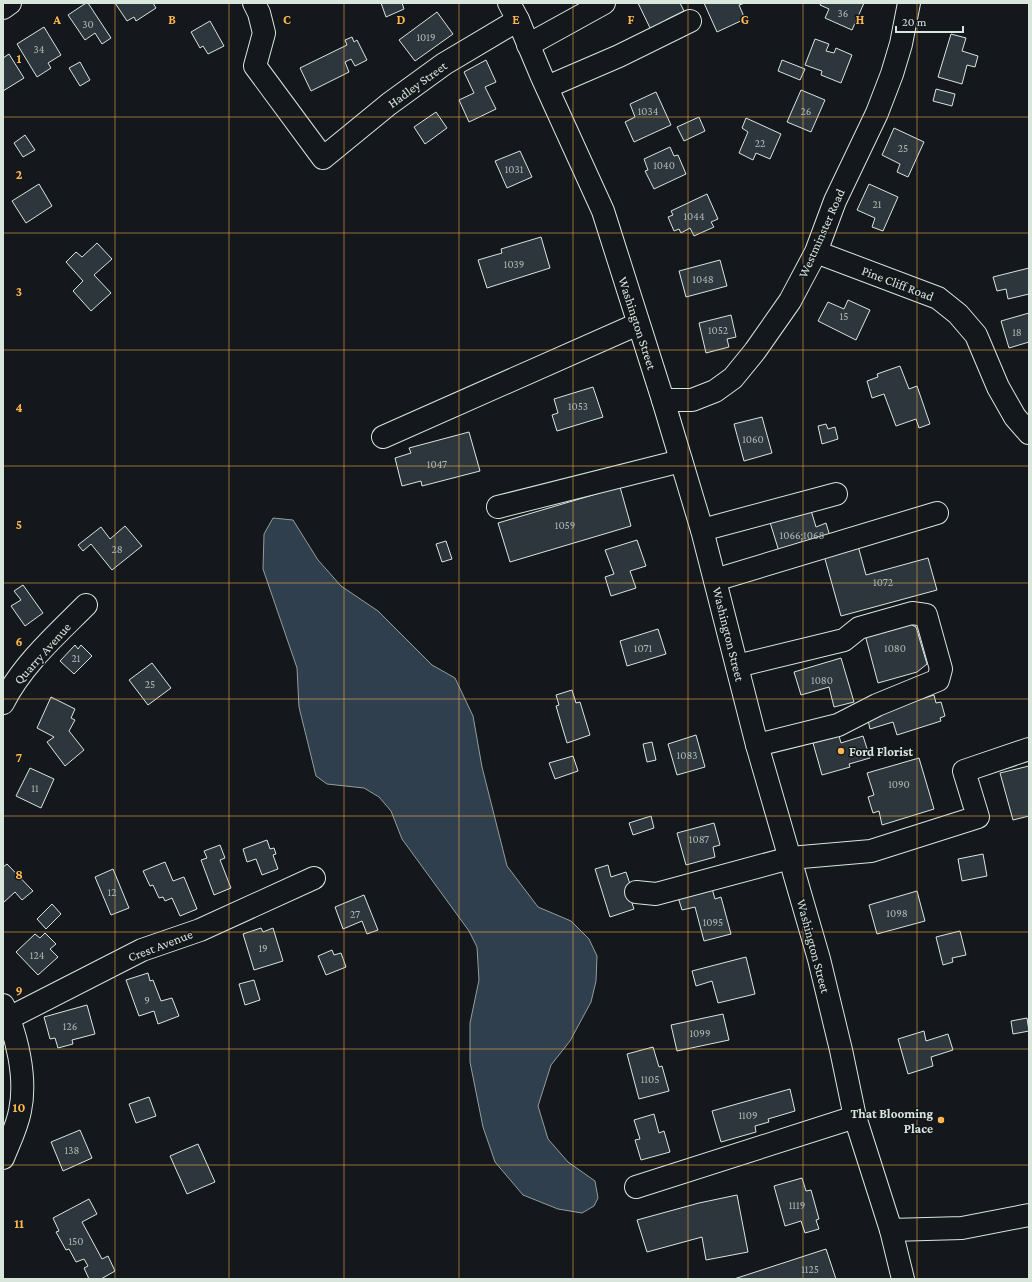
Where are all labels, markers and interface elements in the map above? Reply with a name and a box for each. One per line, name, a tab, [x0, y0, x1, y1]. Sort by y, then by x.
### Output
house number: 36	[838, 7, 848, 19]
scale bar	[896, 8, 963, 34]
text: A	[52, 12, 61, 27]
text: B	[168, 12, 176, 27]
text: C	[283, 12, 291, 27]
text: D	[397, 12, 406, 27]
text: E	[512, 12, 520, 27]
text: F	[628, 12, 635, 27]
text: G	[741, 12, 749, 27]
text: H	[856, 12, 865, 27]
text: 20 m	[902, 15, 927, 29]
house number: 30	[82, 18, 94, 30]
house number: 1019	[416, 31, 436, 43]
house number: 34	[34, 43, 45, 55]
text: 1	[17, 51, 22, 66]
street label: Hadley Street	[385, 58, 450, 111]
house number: 1034	[638, 105, 659, 117]
house number: 26	[801, 105, 811, 117]
house number: 22	[755, 137, 765, 149]
house number: 25	[898, 142, 908, 154]
house number: 1040	[653, 159, 675, 171]
house number: 1031	[505, 163, 524, 175]
text: 2	[16, 167, 23, 182]
street label: Westminster Road	[795, 186, 848, 280]
house number: 21	[873, 198, 882, 210]
house number: 1044	[683, 210, 705, 222]
house number: 1039	[504, 258, 524, 270]
street label: Pine Cliff Road	[860, 263, 936, 304]
house number: 1048	[692, 273, 714, 285]
street label: Washington Street	[615, 275, 660, 372]
text: 3	[16, 284, 22, 299]
house number: 15	[840, 310, 848, 322]
house number: 1052	[708, 324, 728, 336]
house number: 18	[1012, 326, 1022, 338]
text: 4	[15, 400, 23, 415]
house number: 1053	[568, 400, 588, 412]
house number: 1060	[742, 433, 764, 445]
house number: 1047	[427, 458, 447, 470]
text: 5	[16, 517, 22, 532]
house number: 1059	[555, 519, 575, 531]
house number: 1066;1068	[780, 529, 825, 542]
house number: 28	[111, 543, 123, 555]
house number: 1072	[873, 576, 893, 588]
street label: Washington Street	[710, 585, 748, 684]
street label: Quarry Avenue	[11, 619, 74, 687]
text: 6	[15, 634, 23, 649]
house number: 1071	[634, 642, 653, 654]
house number: 1080	[884, 642, 906, 654]
house number: 21	[72, 652, 81, 664]
house number: 1080	[811, 674, 833, 686]
house number: 25	[145, 678, 155, 690]
place label: Ford Florist	[849, 744, 913, 759]
marker: Ford Florist	[836, 746, 846, 756]
house number: 1083	[677, 749, 697, 761]
text: 7	[16, 750, 22, 765]
house number: 1090	[888, 778, 910, 790]
house number: 11	[31, 782, 39, 794]
house number: 1087	[689, 833, 709, 845]
text: 8	[15, 867, 23, 882]
house number: 12	[108, 886, 116, 898]
street label: Washington Street	[794, 897, 833, 995]
house number: 1098	[886, 907, 908, 919]
house number: 27	[350, 908, 360, 920]
house number: 1095	[703, 916, 723, 928]
street label: Crest Avenue	[126, 926, 195, 965]
house number: 19	[258, 942, 268, 954]
house number: 124	[30, 949, 45, 961]
text: 9	[15, 983, 23, 998]
house number: 9	[144, 994, 150, 1006]
house number: 126	[63, 1020, 77, 1032]
house number: 1099	[689, 1027, 711, 1039]
house number: 1105	[641, 1073, 659, 1085]
text: 10	[13, 1100, 25, 1115]
place label: That Blooming Place	[850, 1106, 933, 1136]
house number: 1109	[738, 1109, 758, 1121]
marker: That Blooming Place	[936, 1115, 946, 1125]
house number: 138	[65, 1144, 79, 1156]
house number: 1119	[789, 1199, 805, 1211]
text: 11	[14, 1216, 24, 1231]
house number: 150	[68, 1235, 84, 1247]
house number: 1125	[801, 1263, 819, 1275]

